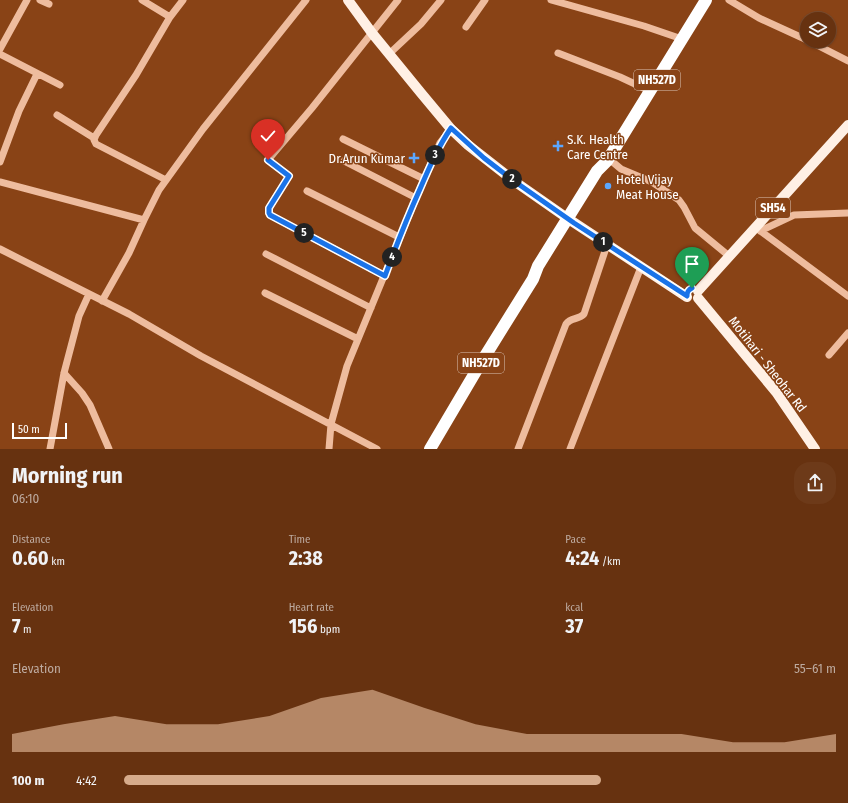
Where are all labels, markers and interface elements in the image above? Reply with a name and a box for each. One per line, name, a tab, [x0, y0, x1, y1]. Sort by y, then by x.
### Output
map controls	[800, 12, 836, 48]
button: layers	[800, 12, 836, 48]
road number: NH527D	[634, 70, 680, 90]
pin	[251, 119, 285, 160]
icon: check	[257, 125, 279, 147]
place label: S.K. Health Care Centre	[567, 132, 628, 162]
marker: S.K. Health Care Centre	[552, 140, 564, 152]
pin: 3	[425, 145, 445, 165]
text: 3	[432, 148, 438, 161]
place label: Dr.Arun Kumar	[329, 151, 405, 166]
marker: Dr.Arun Kumar	[408, 152, 420, 164]
pin: 2	[502, 169, 522, 189]
text: 2	[509, 172, 515, 185]
place label: Hotel Vijay Meat House	[616, 172, 679, 202]
marker: Hotel Vijay Meat House	[603, 181, 613, 191]
road number: SH54	[756, 198, 790, 218]
pin: 5	[294, 223, 314, 243]
text: 5	[301, 226, 307, 239]
pin: 1	[593, 232, 613, 252]
text: 1	[601, 235, 605, 248]
pin: 4	[382, 247, 402, 267]
pin	[675, 247, 709, 288]
text: 4	[389, 250, 395, 263]
icon: arrive	[681, 253, 703, 275]
street label: Motihari - Sheohar Rd	[726, 314, 809, 415]
road number: NH527D	[458, 353, 504, 373]
scale bar	[12, 421, 67, 440]
text: 50 m	[18, 423, 40, 436]
text: Morning run	[12, 462, 123, 489]
button: share	[794, 462, 836, 504]
text: 06:10	[12, 491, 39, 506]
text: Distance	[12, 533, 51, 546]
text: Time	[289, 533, 310, 546]
text: Pace	[565, 533, 586, 546]
text: 0.60	[12, 546, 49, 570]
text: 2:38	[289, 546, 323, 570]
text: 4:24	[565, 546, 599, 570]
text: km	[49, 555, 65, 568]
text: /km	[599, 555, 621, 568]
text: Elevation	[12, 601, 53, 614]
text: Heart rate	[289, 601, 334, 614]
text: kcal	[565, 601, 583, 614]
text: 7	[12, 614, 21, 638]
text: 156	[289, 614, 317, 638]
text: 37	[565, 614, 583, 638]
text: m	[21, 623, 32, 636]
text: bpm	[317, 623, 340, 636]
text: Elevation	[12, 661, 61, 676]
text: 55–61 m	[794, 661, 836, 676]
text: 100 m	[12, 773, 44, 788]
text: 4:42	[76, 773, 97, 788]

